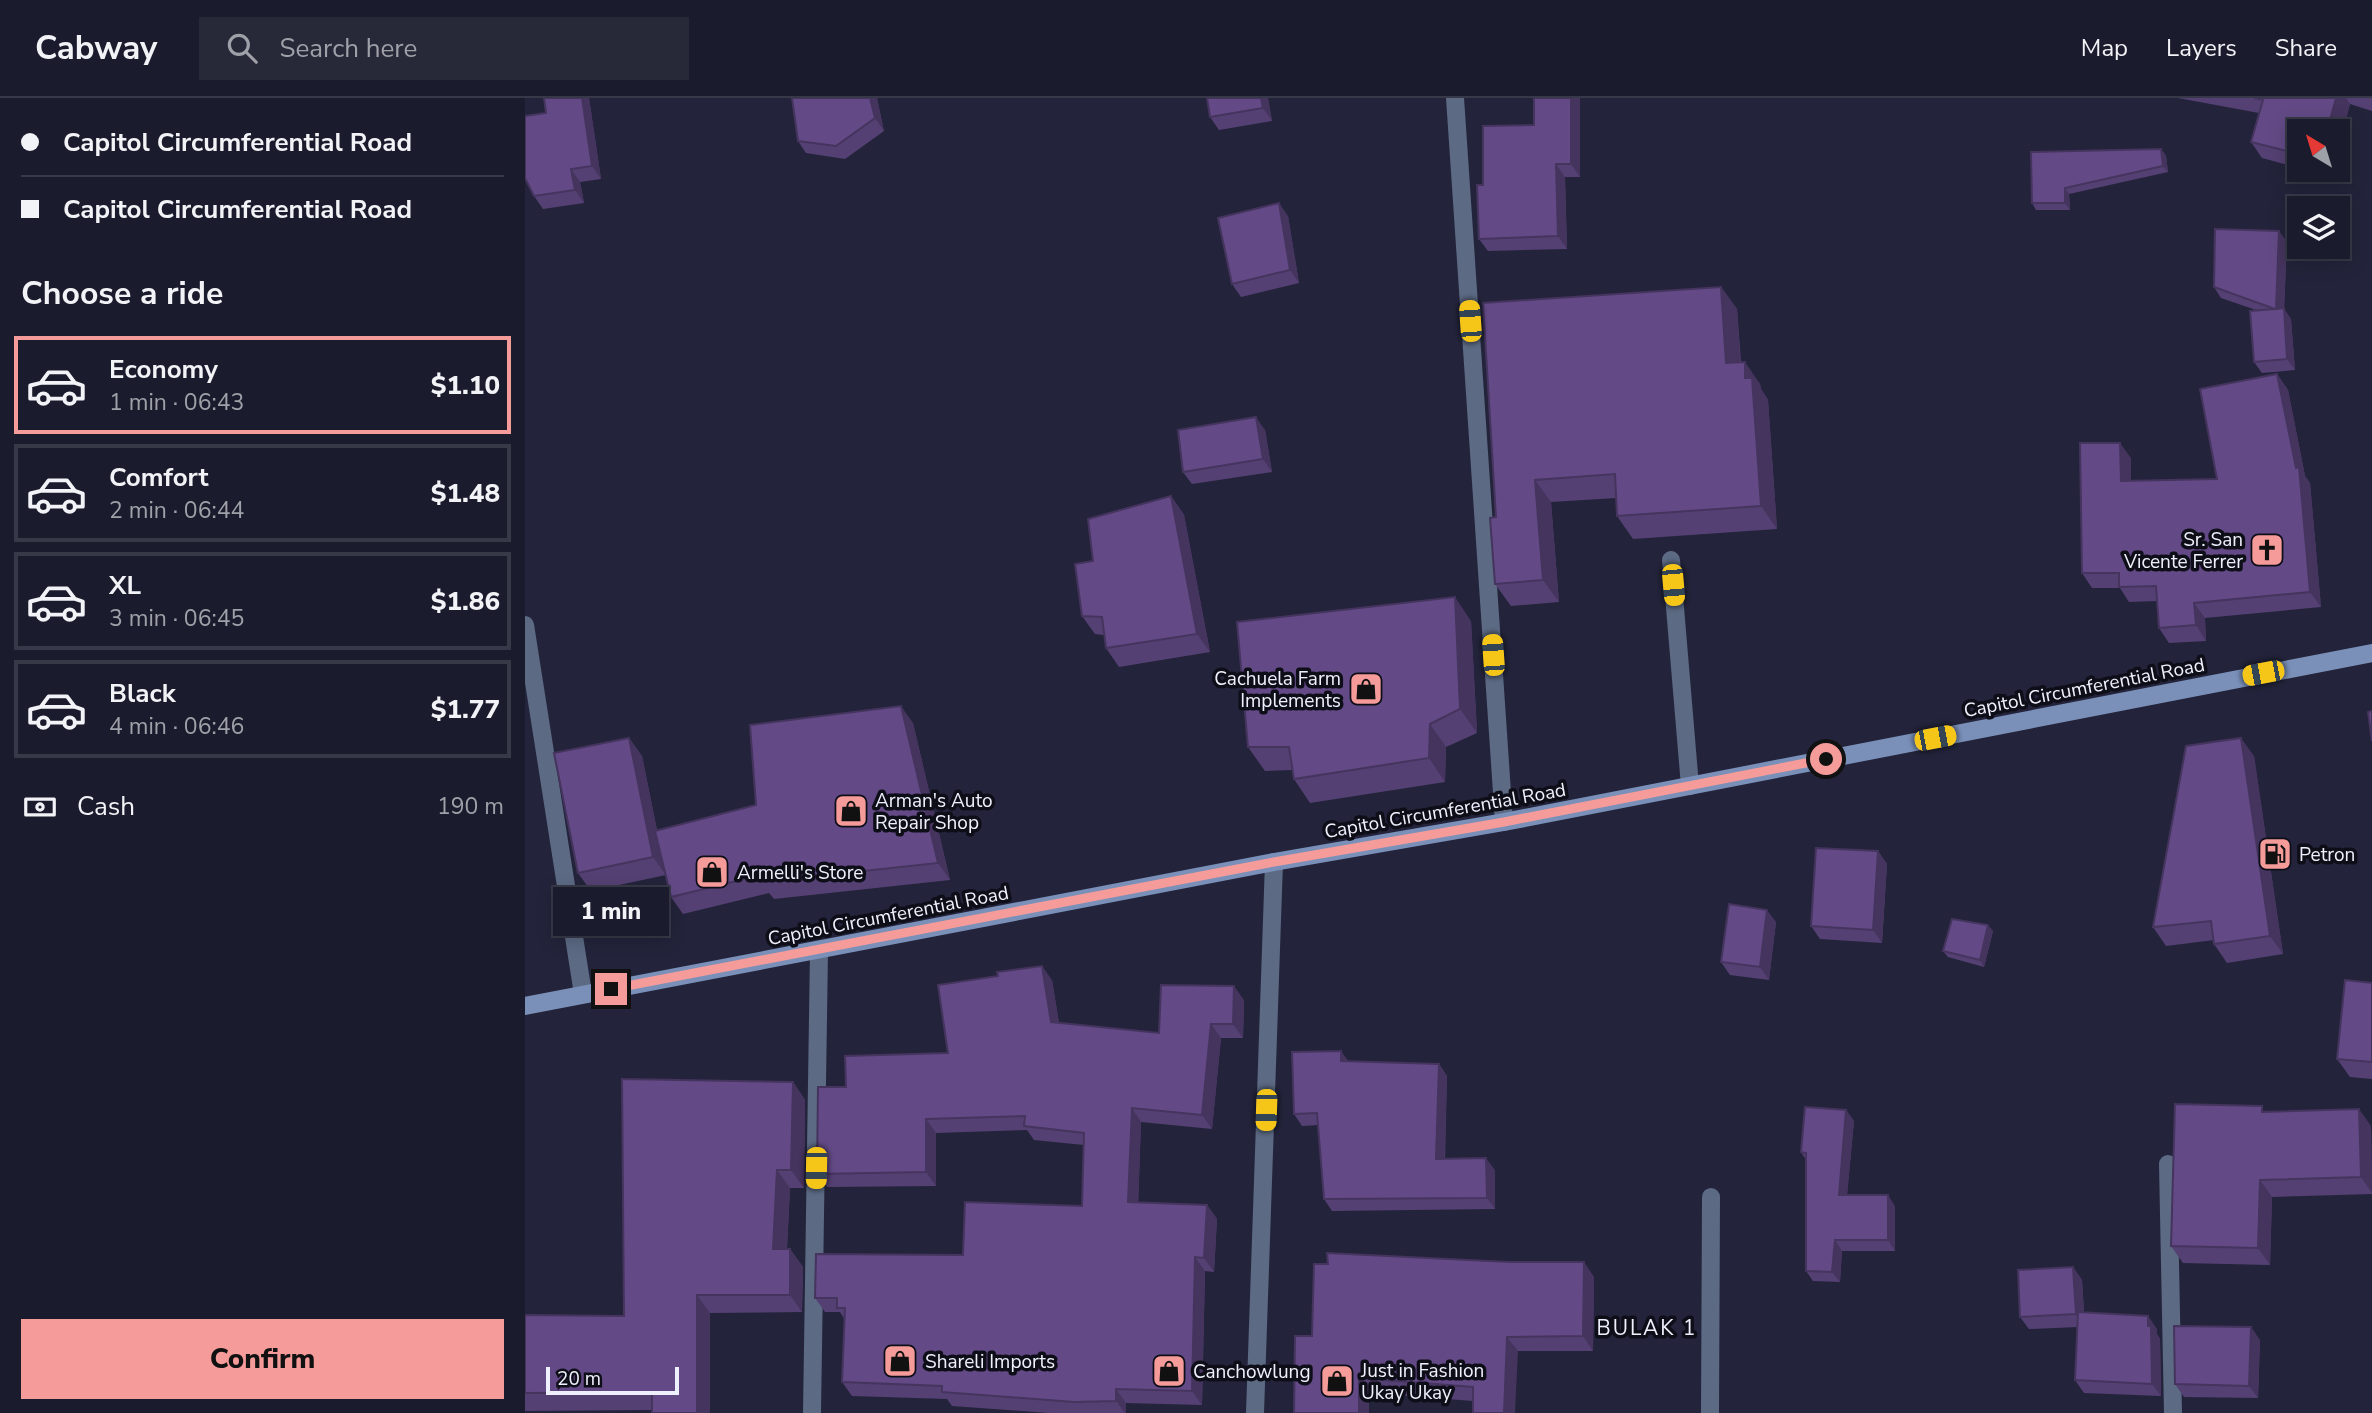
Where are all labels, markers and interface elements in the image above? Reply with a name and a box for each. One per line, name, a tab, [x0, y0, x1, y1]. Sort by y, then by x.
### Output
search box	[199, 17, 689, 80]
text: Cabway	[35, 26, 157, 71]
icon: search	[223, 29, 261, 67]
text: Search here	[279, 31, 417, 66]
text: Map	[2081, 32, 2128, 64]
text: Layers	[2166, 32, 2237, 64]
text: Share	[2275, 32, 2337, 64]
north arrow	[2287, 119, 2350, 182]
map controls	[2287, 119, 2350, 259]
text: Capitol Circumferential Road	[63, 125, 412, 160]
text: Capitol Circumferential Road	[63, 192, 412, 227]
button: layers	[2287, 196, 2350, 259]
text: Choose a ride	[21, 272, 223, 315]
car	[1459, 299, 1482, 343]
text: Economy	[109, 352, 218, 387]
icon: car	[25, 354, 88, 417]
text: $1.10	[431, 368, 500, 403]
text: 1 min · 06:43	[109, 387, 244, 418]
text: Comfort	[109, 460, 209, 495]
icon: car	[25, 462, 88, 525]
text: $1.48	[431, 476, 500, 511]
text: 2 min · 06:44	[109, 495, 244, 526]
place label: Sr. San Vicente Ferrer	[2123, 527, 2243, 575]
church icon: Sr. San Vicente Ferrer	[2248, 531, 2286, 569]
car	[1661, 563, 1686, 607]
text: XL	[109, 568, 141, 603]
icon: car	[25, 570, 88, 633]
text: $1.86	[431, 584, 500, 619]
text: 3 min · 06:45	[109, 603, 244, 634]
car	[1482, 633, 1505, 677]
street label: Capitol Circumferential Road	[1962, 652, 2207, 724]
car	[2241, 659, 2286, 687]
place label: Cachuela Farm Implements	[1214, 666, 1341, 714]
shop icon: Cachuela Farm Implements	[1347, 670, 1385, 708]
text: Black	[109, 676, 176, 711]
icon: car	[25, 678, 88, 741]
text: $1.77	[431, 692, 500, 727]
text: 4 min · 06:46	[109, 711, 244, 742]
car	[1913, 724, 1958, 752]
route start	[1810, 743, 1842, 775]
street label: Capitol Circumferential Road	[1322, 777, 1568, 845]
icon: cash	[21, 788, 59, 826]
place label: Arman's Auto Repair Shop	[875, 788, 993, 836]
text: Cash	[77, 789, 135, 824]
text: 190 m	[437, 791, 504, 822]
shop icon: Arman's Auto Repair Shop	[832, 792, 870, 830]
fuel station icon: Petron	[2256, 835, 2294, 873]
place label: Petron	[2299, 842, 2355, 868]
shop icon: Armelli's Store	[693, 853, 731, 891]
place label: Armelli's Store	[737, 860, 863, 886]
street label: Capitol Circumferential Road	[766, 880, 1011, 952]
callout: 1 min	[553, 888, 669, 936]
text: 1 min	[581, 896, 641, 927]
route end	[595, 973, 627, 1005]
car	[1255, 1089, 1278, 1131]
car	[806, 1147, 827, 1189]
district label: BULAK 1	[1597, 1314, 1697, 1342]
button: Confirm	[21, 1319, 504, 1399]
shop icon: Shareli Imports	[881, 1342, 919, 1380]
place label: Shareli Imports	[925, 1349, 1055, 1375]
shop icon: Canchowlung	[1150, 1352, 1188, 1390]
place label: Just in Fashion Ukay Ukay	[1360, 1358, 1484, 1406]
place label: Canchowlung	[1193, 1359, 1311, 1385]
shop icon: Just in Fashion Ukay Ukay	[1318, 1362, 1356, 1400]
scale bar	[546, 1364, 679, 1396]
text: 20 m	[557, 1366, 601, 1392]

